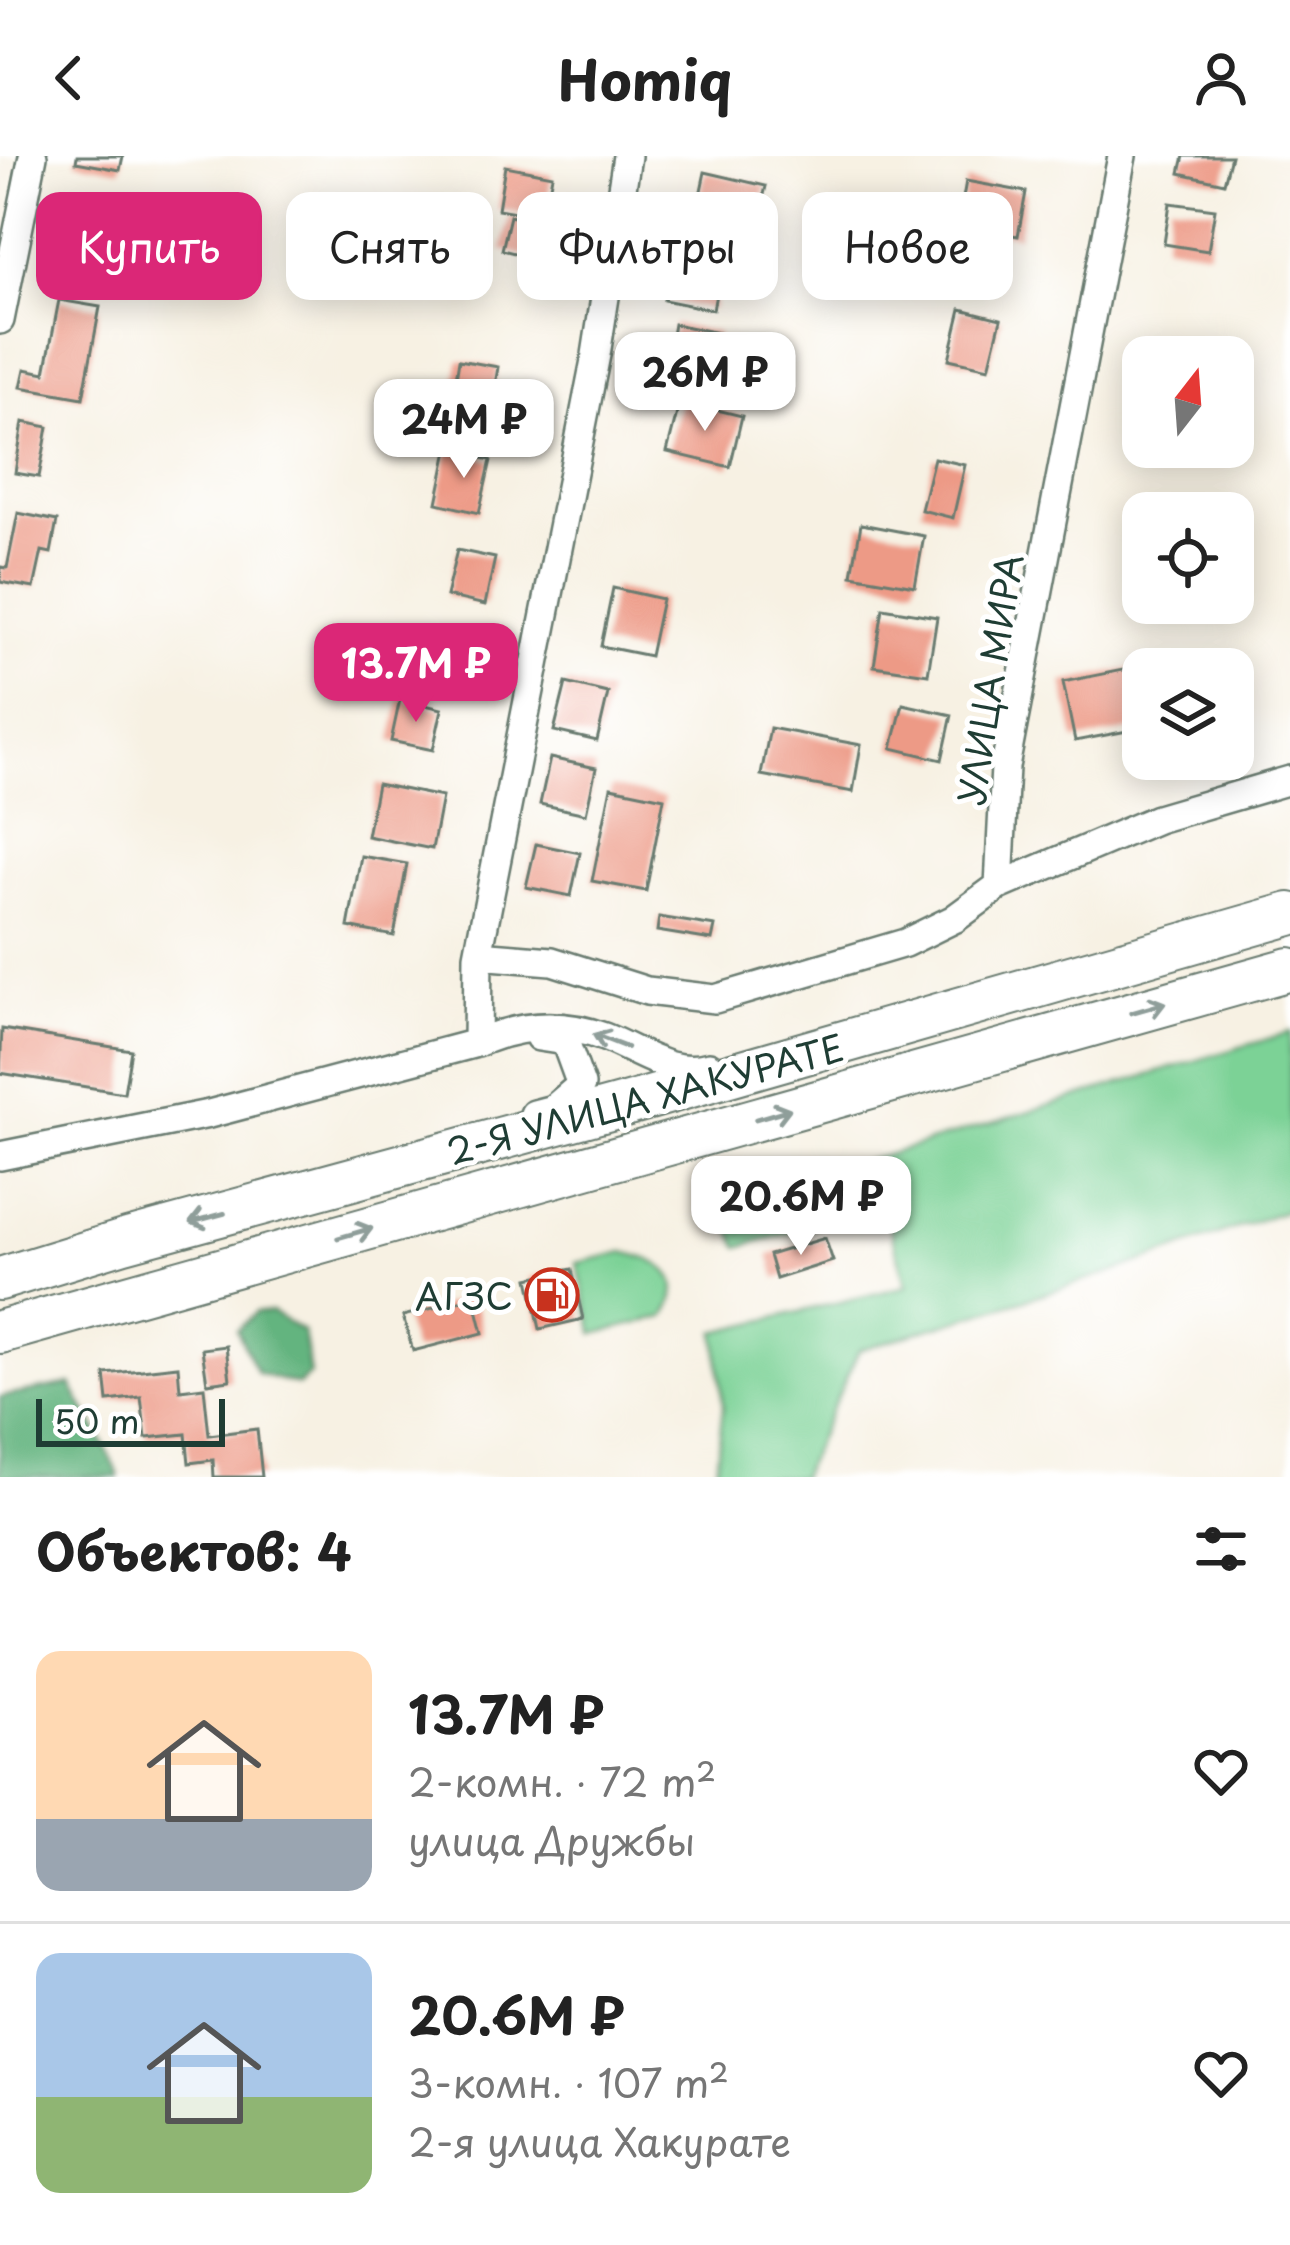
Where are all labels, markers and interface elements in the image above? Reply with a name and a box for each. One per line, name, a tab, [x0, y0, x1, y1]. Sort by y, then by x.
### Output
text: Homiq	[558, 38, 732, 119]
icon: back	[36, 45, 102, 111]
icon: person	[1188, 45, 1254, 111]
chip: Купить	[36, 192, 262, 300]
chip: Снять	[286, 192, 493, 300]
chip: Фильтры	[517, 192, 778, 300]
chip: Новое	[802, 192, 1013, 300]
pin: 26M ₽	[621, 332, 789, 434]
north arrow	[1122, 336, 1254, 468]
map controls	[1122, 336, 1254, 780]
text: 26M ₽	[642, 341, 768, 400]
pin: 24M ₽	[380, 379, 548, 481]
text: 24M ₽	[401, 388, 527, 447]
button: locate	[1122, 492, 1254, 624]
street label: УЛИЦА МИРА	[943, 550, 1035, 808]
pin: 13.7M ₽	[305, 623, 527, 725]
text: 13.7M ₽	[341, 632, 491, 691]
button: layers	[1122, 648, 1254, 780]
one-way arrow	[1129, 996, 1167, 1018]
street label: 2-Я УЛИЦА ХАКУРАТЕ	[441, 1019, 849, 1177]
one-way arrow	[592, 1028, 629, 1050]
one-way arrow	[753, 1101, 791, 1123]
pin: 20.6M ₽	[690, 1156, 912, 1258]
text: 20.6M ₽	[718, 1165, 884, 1224]
one-way arrow	[189, 1209, 227, 1231]
one-way arrow	[336, 1221, 374, 1243]
fuel station icon: АГЗС	[524, 1267, 580, 1323]
place label: АГЗС	[415, 1268, 513, 1322]
scale bar	[36, 1393, 225, 1446]
text: 50 m	[54, 1395, 140, 1445]
text: Объектов: 4	[36, 1511, 352, 1588]
icon: filters	[1188, 1516, 1254, 1582]
text: 13.7M ₽	[408, 1674, 604, 1751]
icon: home	[132, 1699, 276, 1843]
icon: heart	[1188, 1738, 1254, 1804]
text: 2-комн. · 72 m²	[408, 1751, 716, 1810]
text: улица Дружбы	[408, 1810, 695, 1869]
text: 20.6M ₽	[408, 1975, 625, 2052]
icon: home	[132, 2001, 276, 2145]
icon: heart	[1188, 2040, 1254, 2106]
text: 3-комн. · 107 m²	[408, 2052, 729, 2111]
text: 2-я улица Хакурате	[408, 2111, 791, 2170]

